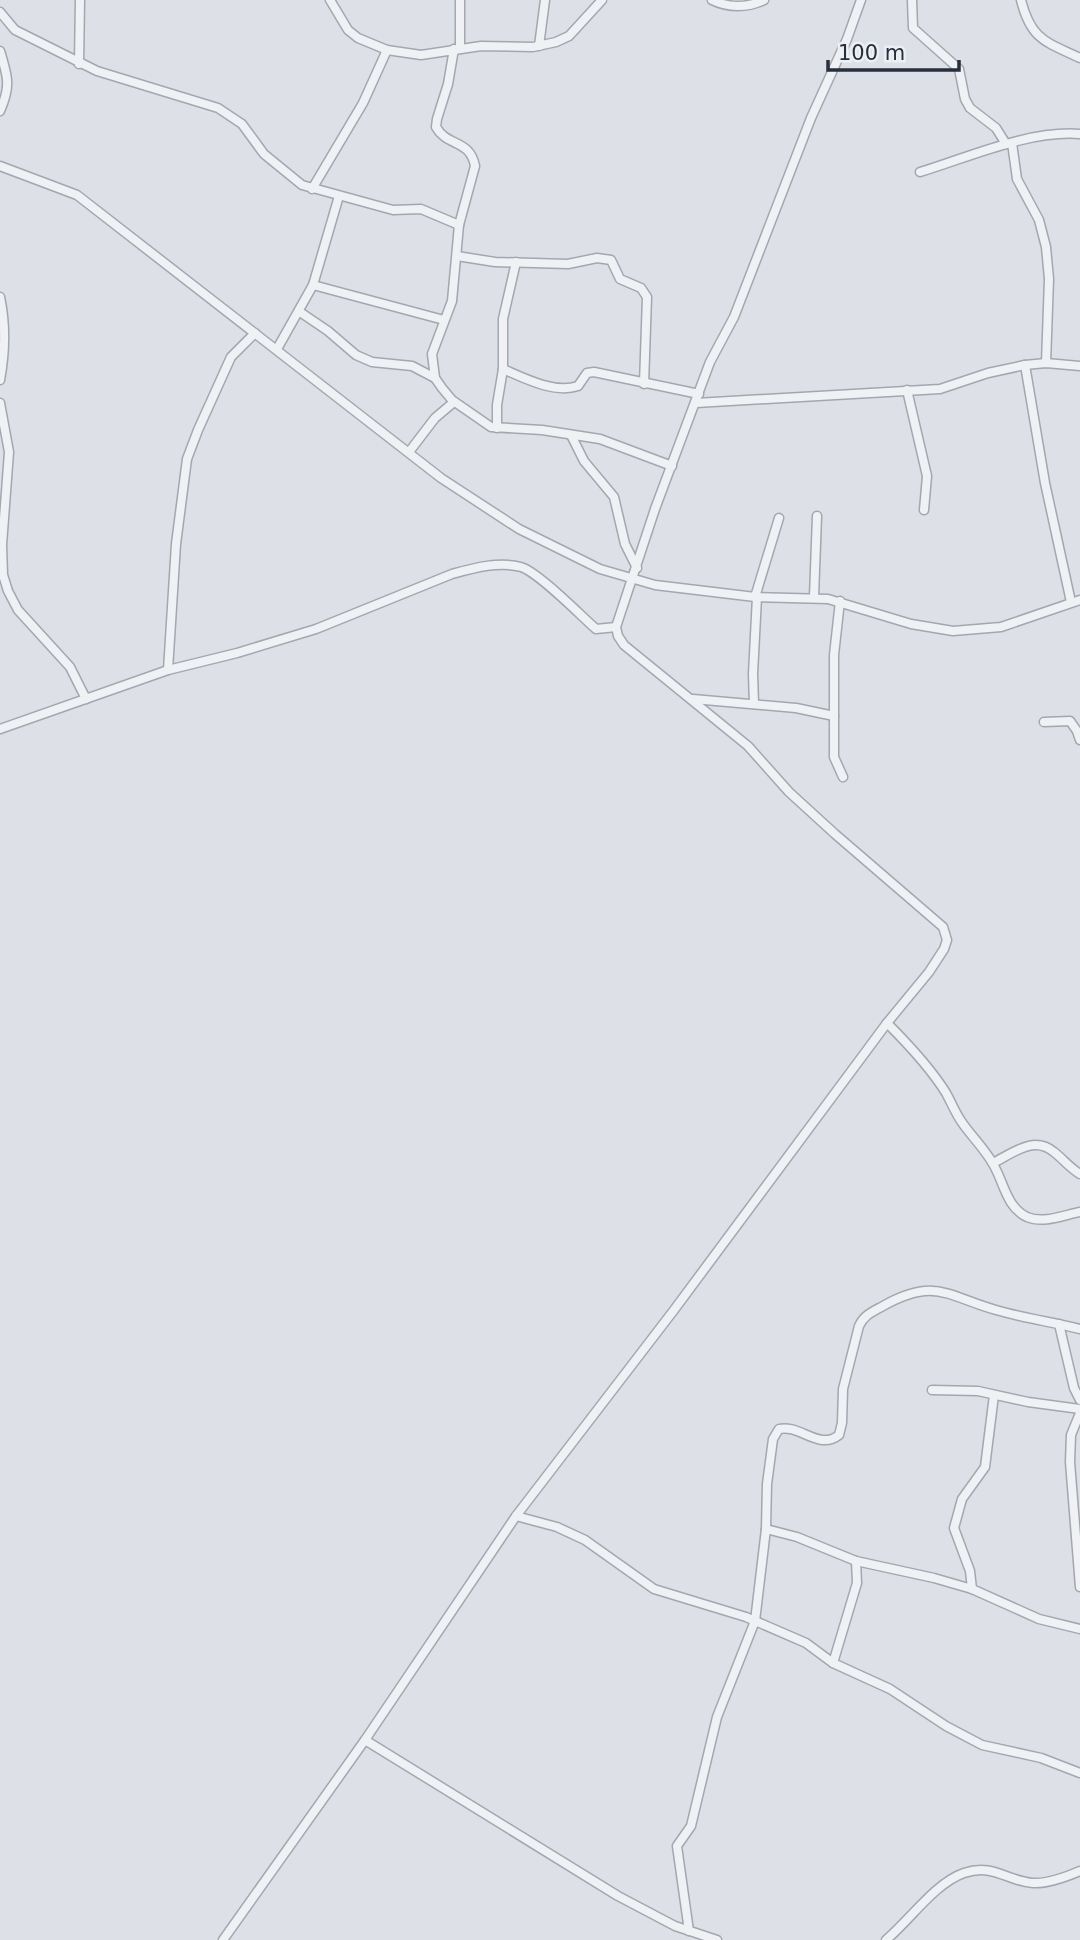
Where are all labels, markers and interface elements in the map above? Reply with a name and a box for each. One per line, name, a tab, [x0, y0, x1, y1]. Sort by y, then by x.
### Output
scale bar	[828, 28, 959, 72]
text: 100 m	[838, 41, 905, 65]

